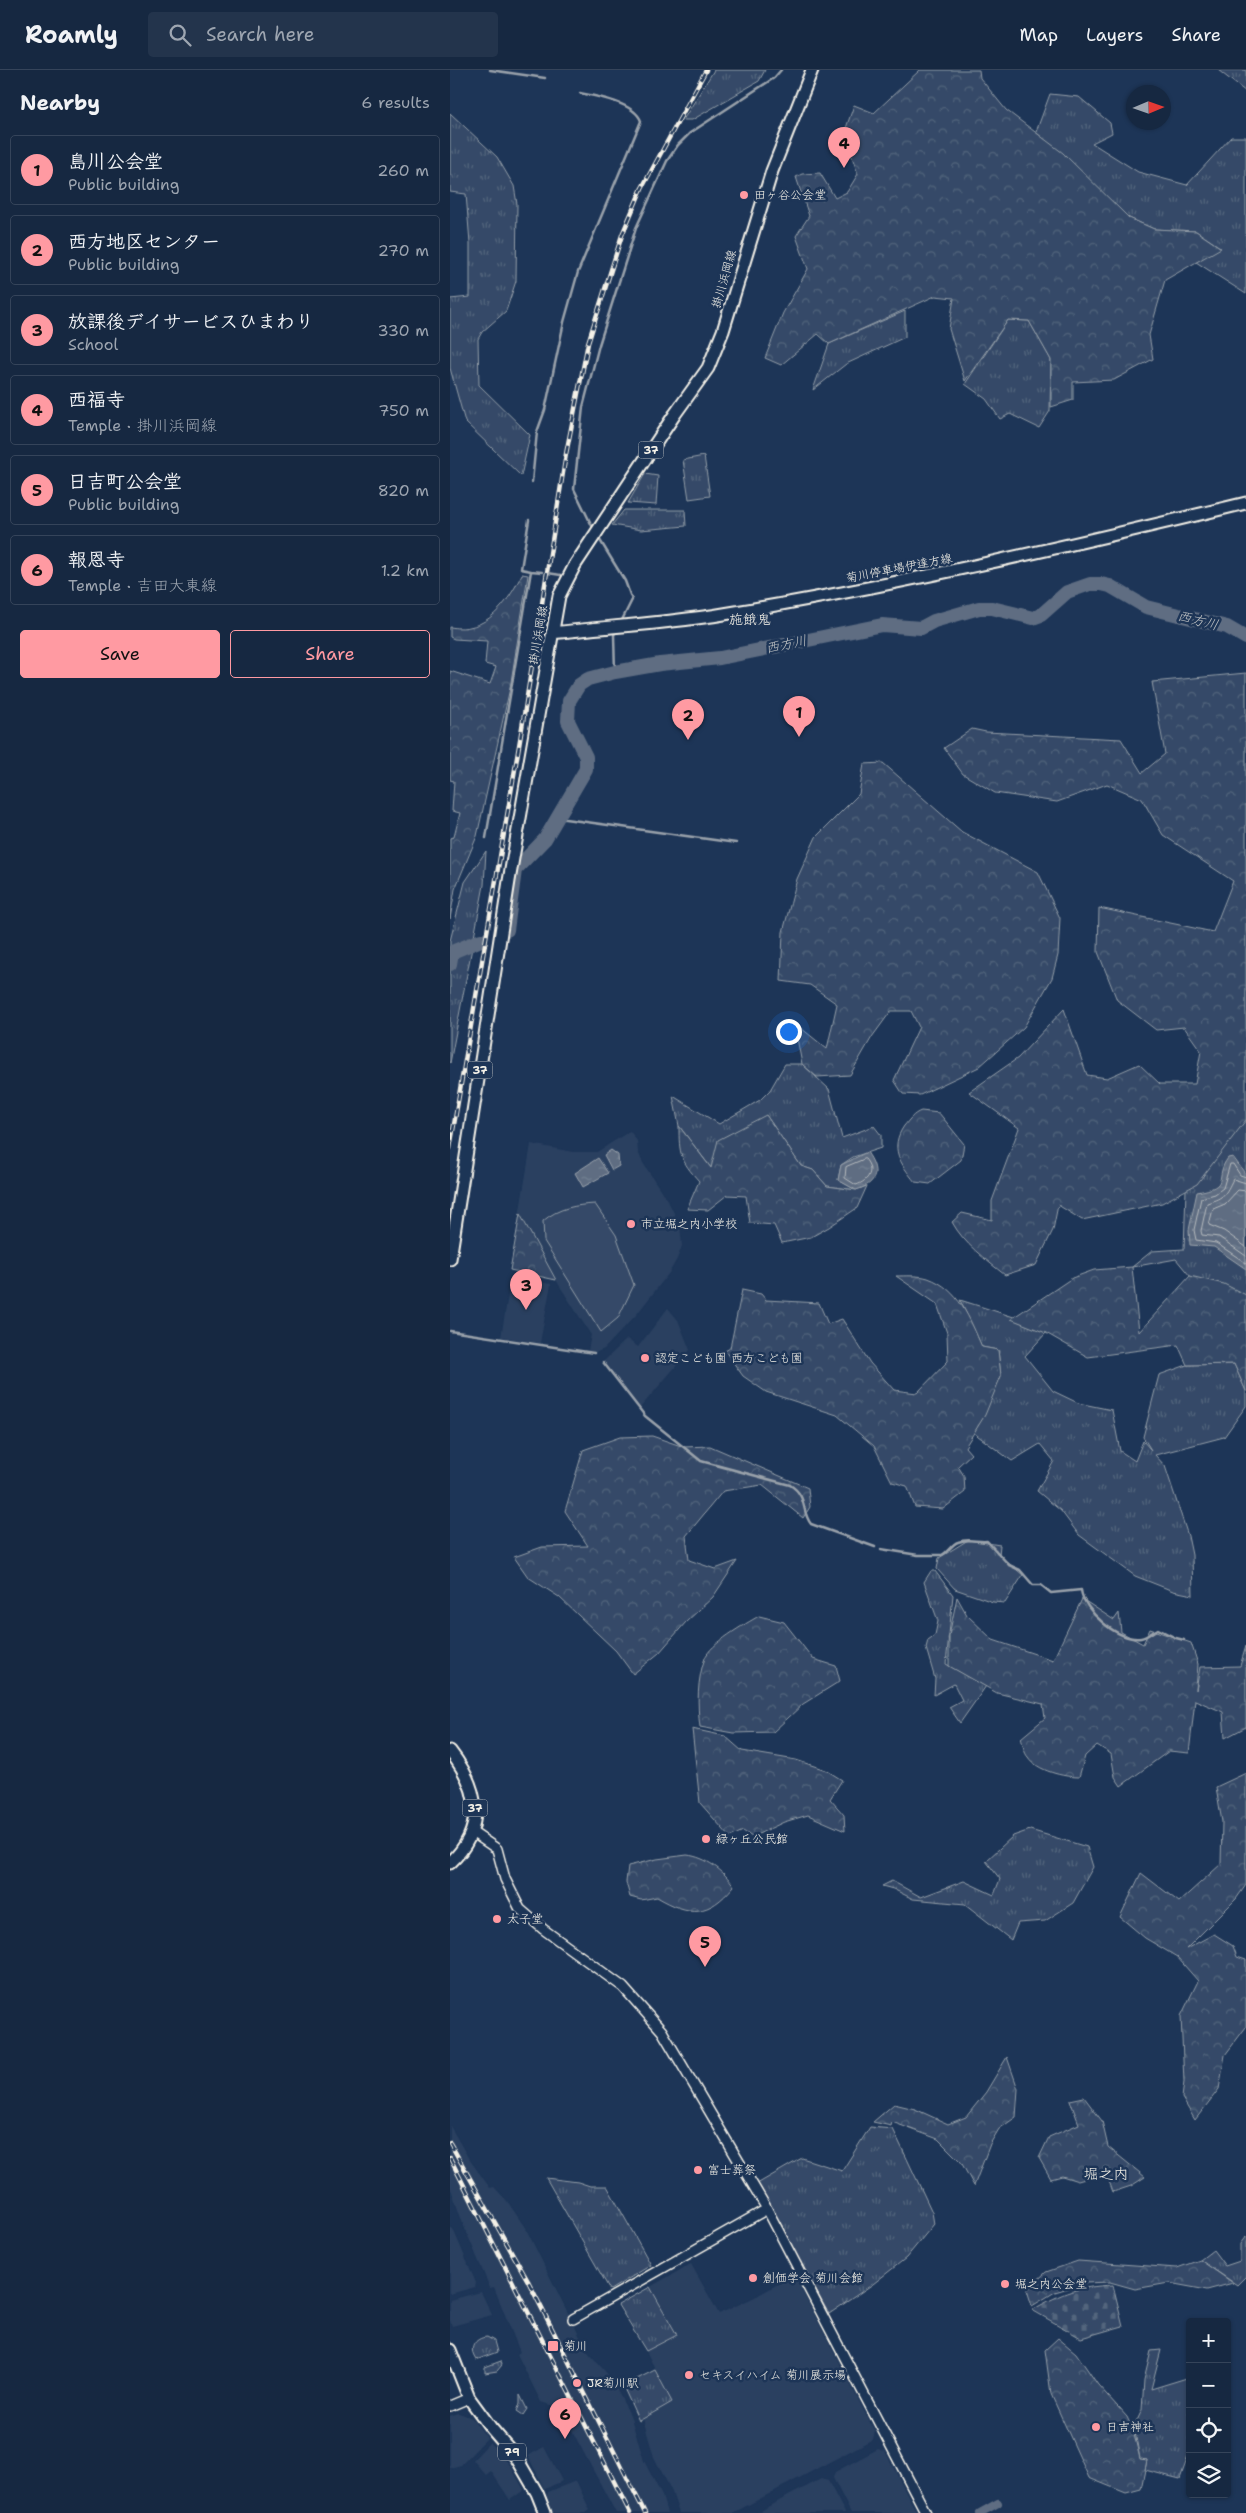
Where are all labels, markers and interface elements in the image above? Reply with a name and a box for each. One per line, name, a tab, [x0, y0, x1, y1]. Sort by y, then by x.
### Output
search box	[148, 12, 498, 57]
text: Roamly	[25, 19, 118, 51]
icon: search	[166, 21, 194, 49]
text: Search here	[206, 22, 315, 47]
text: Map	[1020, 23, 1058, 47]
text: Layers	[1086, 23, 1143, 47]
text: Share	[1171, 23, 1221, 47]
north arrow	[1126, 85, 1171, 130]
text: Nearby	[20, 89, 100, 117]
text: 6 results	[361, 92, 430, 113]
pin: 4	[828, 127, 860, 168]
text: 島川公会堂	[68, 149, 163, 174]
text: 1	[33, 160, 41, 181]
text: 260 m	[377, 160, 429, 181]
text: Public building	[68, 174, 180, 195]
place label: 田ヶ谷公会堂	[754, 187, 826, 203]
marker: 田ヶ谷公会堂	[738, 189, 750, 201]
text: 西方地区センター	[68, 229, 220, 254]
text: 2	[31, 240, 43, 261]
text: 270 m	[378, 240, 429, 261]
street label: 掛川浜岡線	[708, 248, 740, 310]
text: Public building	[68, 254, 180, 275]
text: 放課後デイサービスひまわり	[68, 309, 314, 334]
text: 3	[31, 320, 43, 341]
text: 330 m	[377, 320, 429, 341]
text: School	[68, 334, 118, 355]
text: 西福寺	[68, 387, 125, 412]
text: 4	[31, 400, 43, 421]
text: 750 m	[378, 400, 429, 421]
text: Temple · 掛川浜岡線	[68, 415, 217, 436]
road number: 37	[638, 442, 664, 458]
text: 日吉町公会堂	[68, 469, 182, 494]
text: 5	[32, 480, 42, 501]
text: 820 m	[378, 480, 429, 501]
text: Public building	[68, 494, 180, 515]
text: 報恩寺	[68, 547, 125, 572]
street label: 菊川停車場伊達方線	[844, 550, 954, 586]
text: 6	[31, 560, 43, 581]
text: 1.2 km	[381, 560, 429, 581]
text: Temple · 吉田大東線	[68, 575, 217, 596]
street label: 掛川浜岡線	[525, 604, 551, 666]
water label: 西方川	[1175, 606, 1221, 634]
district label: 施餓鬼	[729, 610, 771, 628]
button: Save	[20, 630, 220, 678]
button: Share	[230, 630, 430, 678]
water label: 西方川	[764, 631, 808, 657]
pin: 1	[783, 696, 815, 737]
pin: 2	[672, 699, 704, 740]
your location	[776, 1019, 802, 1045]
road number: 37	[468, 1062, 492, 1078]
place label: 市立堀之内小学校	[641, 1216, 737, 1232]
marker: 市立堀之内小学校	[625, 1218, 637, 1230]
pin: 3	[510, 1269, 542, 1310]
place label: 認定こども園 西方こども園	[655, 1350, 803, 1366]
marker: 認定こども園 西方こども園	[639, 1352, 651, 1364]
road number: 37	[462, 1800, 488, 1816]
place label: 緑ヶ丘公民館	[716, 1831, 788, 1847]
marker: 緑ヶ丘公民館	[700, 1833, 712, 1845]
place label: 太子堂	[507, 1911, 543, 1927]
marker: 太子堂	[491, 1913, 503, 1925]
pin: 5	[689, 1926, 721, 1967]
place label: 富士葬祭	[708, 2162, 756, 2178]
marker: 富士葬祭	[692, 2164, 704, 2176]
district label: 堀之内	[1083, 2164, 1129, 2184]
place label: 創価学会 菊川会館	[763, 2270, 863, 2286]
marker: 創価学会 菊川会館	[747, 2272, 759, 2284]
place label: 堀之内公会堂	[1015, 2276, 1087, 2292]
marker: 堀之内公会堂	[999, 2278, 1011, 2290]
map controls	[1186, 2318, 1231, 2498]
button: +	[1186, 2318, 1231, 2363]
place label: 菊川	[564, 2338, 588, 2354]
marker: 菊川	[546, 2339, 560, 2353]
button: −	[1186, 2363, 1231, 2408]
place label: セキスイハイム 菊川展示場	[699, 2367, 846, 2383]
marker: セキスイハイム 菊川展示場	[683, 2369, 695, 2381]
place label: JR菊川駅	[587, 2375, 639, 2391]
marker: JR菊川駅	[571, 2377, 583, 2389]
pin: 6	[549, 2398, 581, 2439]
button: locate	[1186, 2408, 1231, 2453]
place label: 日吉神社	[1106, 2419, 1154, 2435]
marker: 日吉神社	[1090, 2421, 1102, 2433]
road number: 79	[498, 2444, 526, 2460]
button: layers	[1186, 2453, 1231, 2498]

